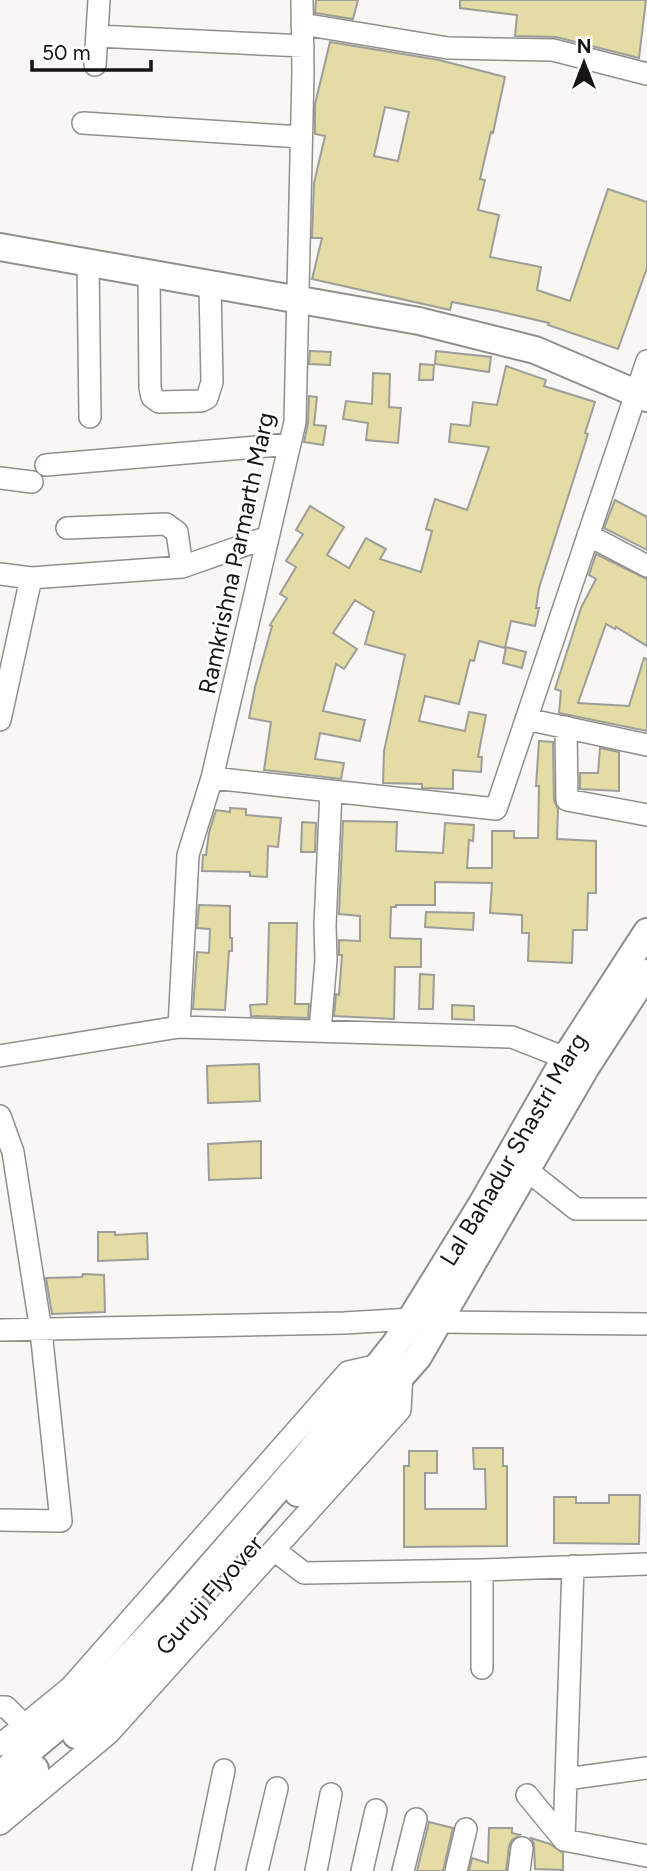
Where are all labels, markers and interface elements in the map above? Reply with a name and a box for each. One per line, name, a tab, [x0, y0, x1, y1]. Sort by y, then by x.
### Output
scale bar	[32, 28, 150, 72]
north arrow	[549, 28, 619, 98]
text: N	[577, 35, 591, 58]
text: 50 m	[42, 40, 91, 65]
street label: Ramkrishna Parmarth Marg	[192, 410, 280, 696]
street label: Lal Bahadur Shastri Marg	[433, 1027, 593, 1271]
street label: Guruji Flyover	[149, 1529, 269, 1661]

